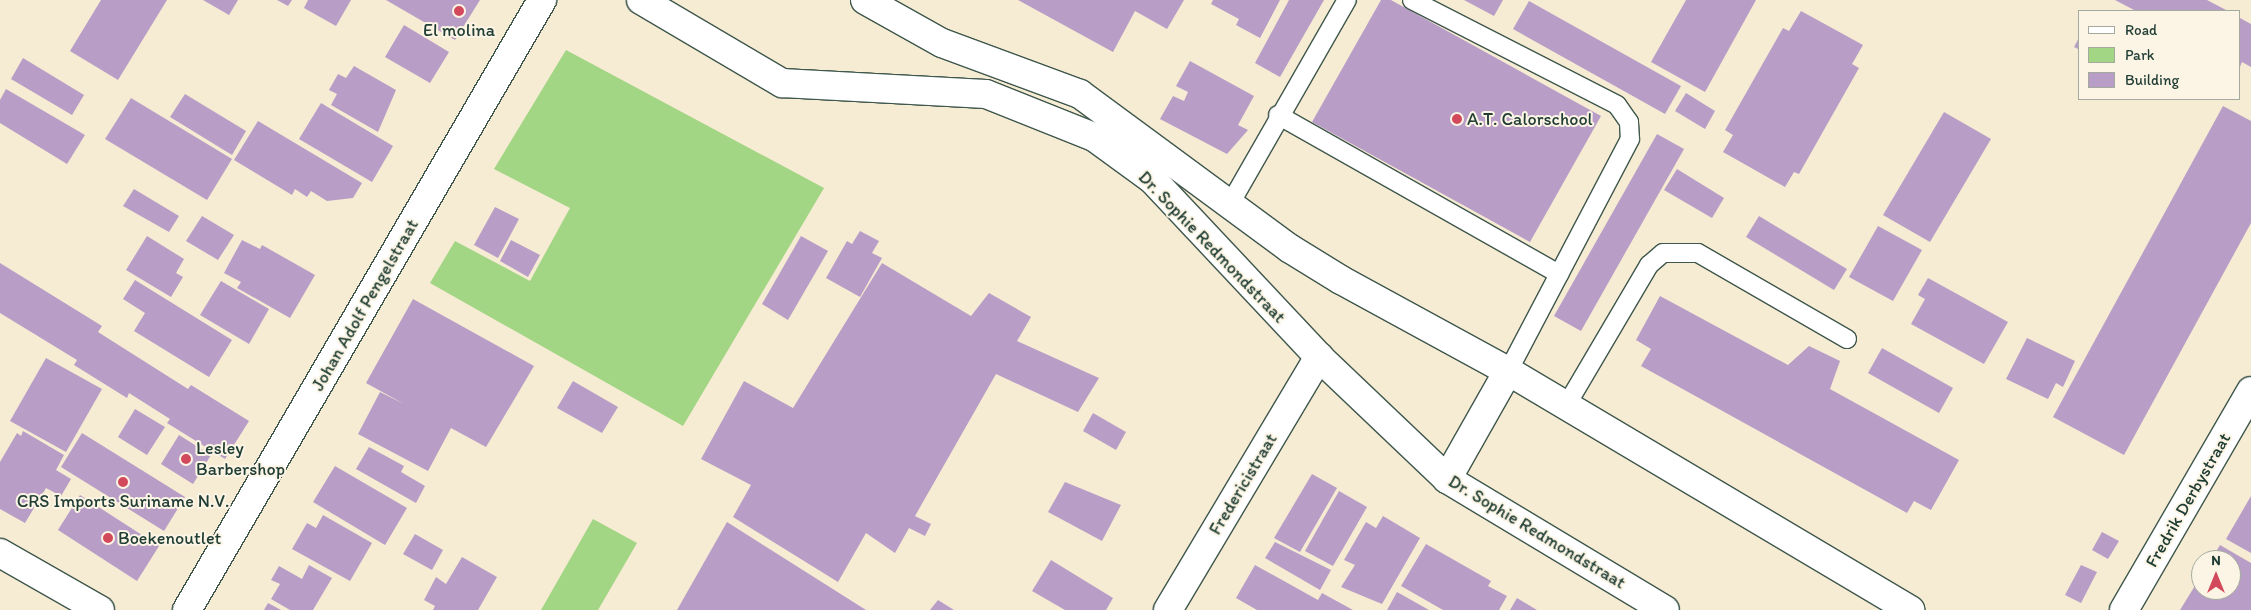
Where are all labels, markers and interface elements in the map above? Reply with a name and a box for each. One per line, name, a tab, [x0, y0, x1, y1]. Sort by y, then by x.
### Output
marker: El molina	[453, 5, 465, 17]
legend	[2078, 10, 2241, 100]
place label: El molina	[423, 19, 495, 41]
text: Road	[2125, 21, 2157, 39]
text: Park	[2125, 46, 2155, 64]
text: Building	[2125, 71, 2179, 89]
place label: A.T. Calorschool	[1467, 108, 1593, 130]
marker: A.T. Calorschool	[1451, 113, 1463, 125]
street label: Dr. Sophie Redmondstraat	[1134, 166, 1290, 328]
street label: Johan Adolf Pengelstraat	[307, 215, 423, 395]
street label: Fredericistraat	[1204, 429, 1282, 539]
street label: Fredrik Derbystraat	[2141, 429, 2235, 571]
place label: Lesley Barbershop	[196, 438, 285, 480]
marker: Lesley Barbershop	[180, 453, 192, 465]
street label: Dr. Sophie Redmondstraat	[1444, 470, 1630, 594]
marker: CRS Imports Suriname N.V.	[117, 476, 129, 488]
place label: CRS Imports Suriname N.V.	[17, 490, 229, 512]
place label: Boekenoutlet	[118, 527, 221, 549]
marker: Boekenoutlet	[102, 532, 114, 544]
north arrow	[2191, 550, 2241, 600]
text: N	[2211, 552, 2221, 569]

